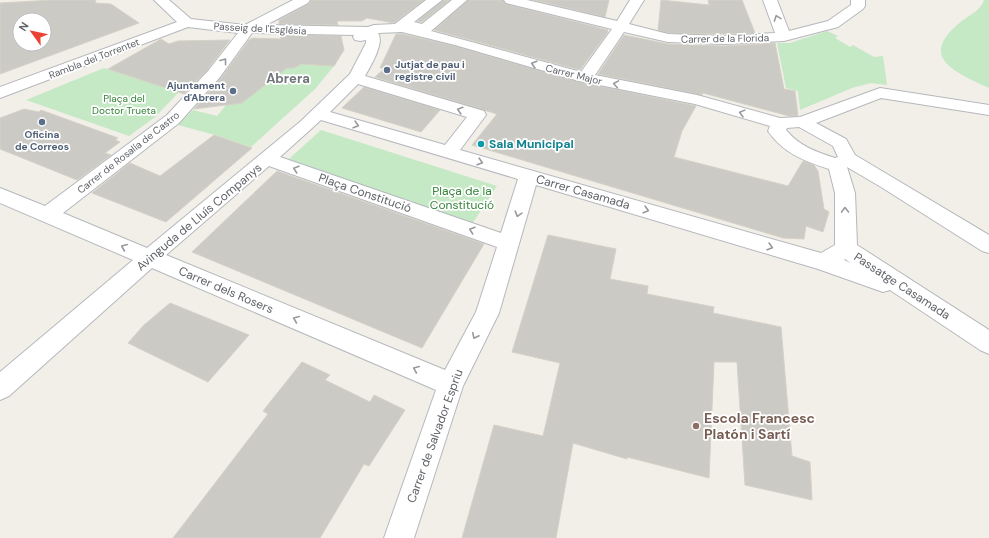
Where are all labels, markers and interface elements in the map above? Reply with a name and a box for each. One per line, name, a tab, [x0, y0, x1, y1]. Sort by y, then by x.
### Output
north arrow	[12, 12, 52, 52]
one-way arrow	[773, 15, 782, 22]
text: N	[16, 19, 32, 34]
street label: Passeig de l'Església	[213, 20, 307, 37]
street label: Carrer de la Florida	[681, 31, 769, 46]
street label: Rambla del Torrentet	[47, 35, 141, 82]
place label: Jutjat de pau i registre civil	[395, 58, 465, 83]
one-way arrow	[219, 59, 226, 66]
one-way arrow	[530, 60, 537, 68]
street label: Carrer Major	[544, 61, 604, 88]
marker: Jutjat de pau i registre civil	[382, 65, 392, 75]
district label: Abrera	[266, 70, 310, 87]
place label: Ajuntament d'Abrera	[167, 79, 225, 104]
one-way arrow	[613, 80, 619, 89]
marker: Ajuntament d'Abrera	[228, 86, 238, 96]
park label: Plaça del Doctor Trueta	[92, 92, 156, 117]
one-way arrow	[456, 106, 463, 115]
street label: Carrer de Rosalía de Castro	[74, 108, 182, 196]
one-way arrow	[739, 109, 746, 117]
marker: Oficina de Correos	[37, 117, 47, 127]
one-way arrow	[352, 120, 359, 129]
place label: Oficina de Correos	[15, 128, 69, 153]
place label: Sala Municipal	[489, 136, 574, 152]
marker: Sala Municipal	[476, 139, 486, 149]
one-way arrow	[477, 157, 484, 166]
street label: Avinguda de Lluís Companys	[133, 160, 265, 274]
one-way arrow	[292, 166, 299, 174]
street label: Plaça Constitució	[316, 170, 414, 216]
street label: Carrer Casamada	[534, 171, 632, 213]
park label: Plaça de la Constitució	[430, 183, 494, 213]
one-way arrow	[642, 205, 649, 214]
one-way arrow	[841, 207, 849, 213]
one-way arrow	[514, 210, 523, 217]
one-way arrow	[468, 226, 475, 235]
one-way arrow	[767, 242, 774, 251]
one-way arrow	[121, 244, 129, 252]
street label: Passatge Casamada	[851, 249, 953, 323]
street label: Carrer dels Rosers	[176, 263, 276, 317]
one-way arrow	[292, 316, 300, 324]
one-way arrow	[472, 332, 480, 340]
one-way arrow	[412, 366, 420, 374]
street label: Carrer de Salvador Espriu	[403, 367, 467, 505]
place label: Escola Francesc Platón i Sartí	[704, 409, 815, 443]
marker: Escola Francesc Platón i Sartí	[691, 421, 701, 431]

